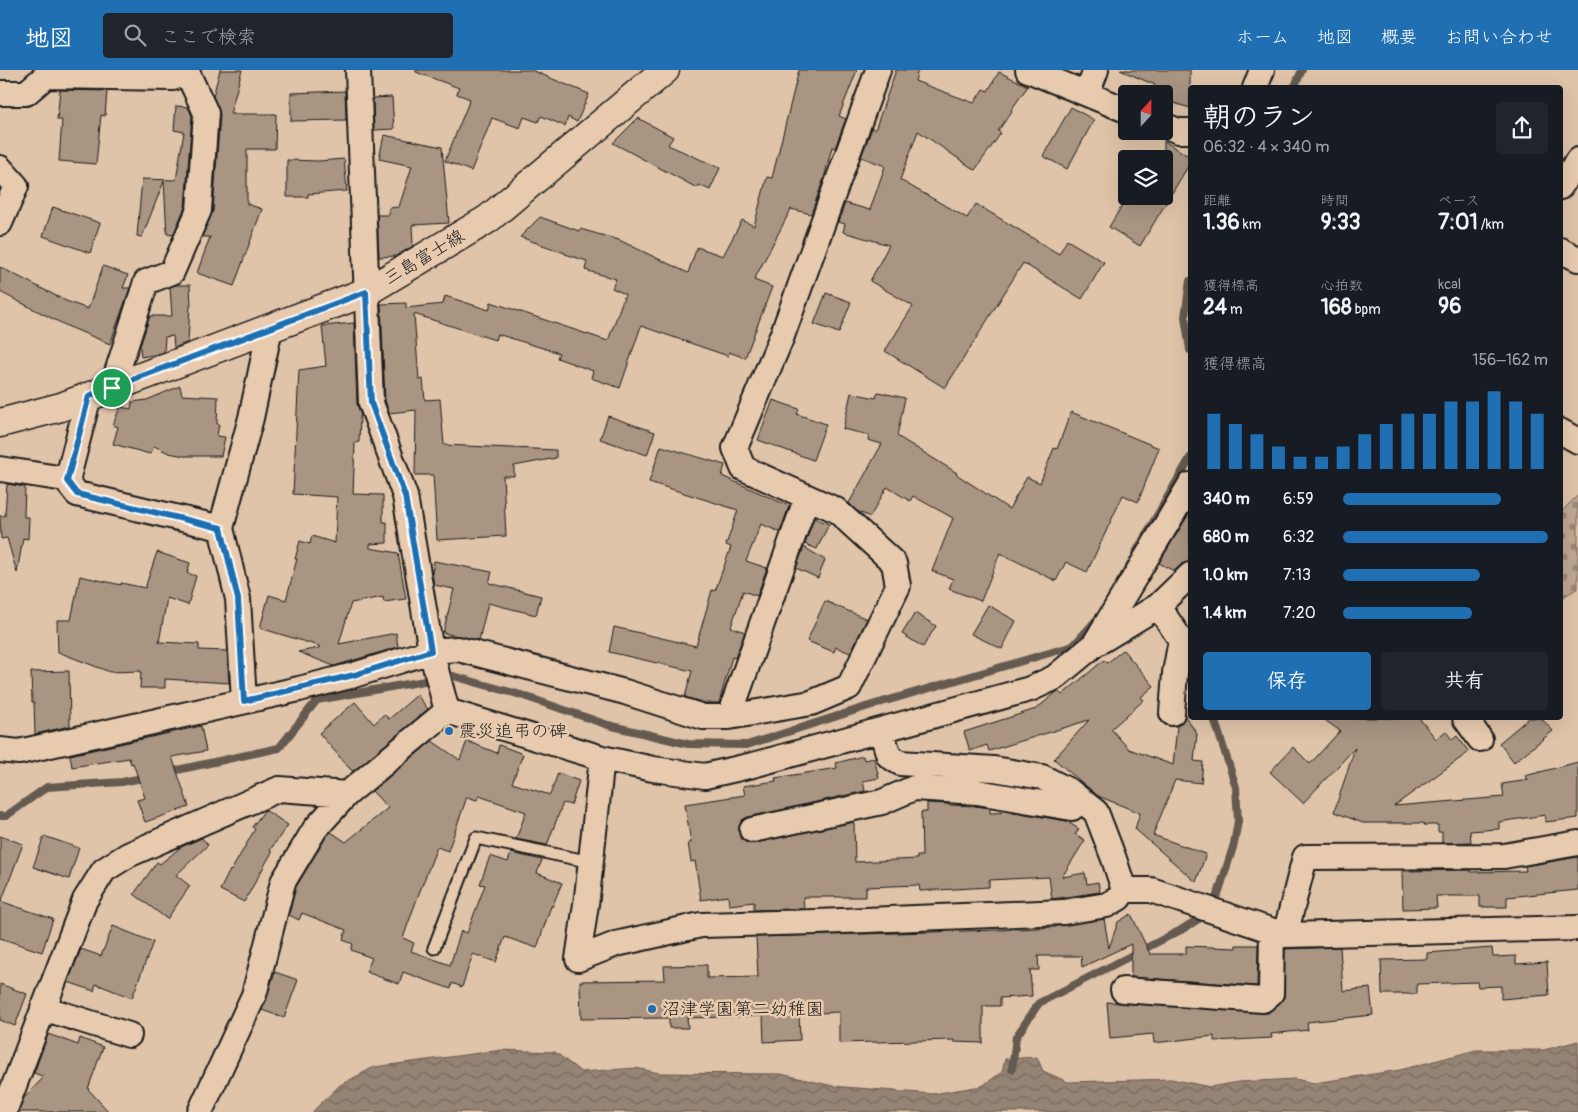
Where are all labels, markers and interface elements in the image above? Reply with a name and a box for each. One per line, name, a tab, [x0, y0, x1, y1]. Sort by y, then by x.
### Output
search box	[103, 13, 453, 58]
icon: search	[121, 21, 149, 49]
text: 地図	[25, 24, 73, 53]
text: ここで検索	[161, 25, 256, 49]
text: ホーム	[1236, 26, 1289, 49]
text: 地図	[1317, 26, 1353, 49]
text: 概要	[1381, 26, 1417, 49]
text: お問い合わせ	[1445, 26, 1553, 49]
north arrow	[1118, 85, 1172, 140]
map controls	[1118, 85, 1173, 205]
text: 朝のラン	[1203, 100, 1315, 135]
button: share	[1496, 102, 1548, 154]
text: 06:32 · 4 × 340 m	[1203, 137, 1329, 157]
button: layers	[1118, 150, 1173, 205]
text: 距離	[1203, 192, 1231, 209]
text: 時間	[1321, 192, 1349, 209]
text: ペース	[1438, 192, 1480, 209]
text: 1.36	[1203, 209, 1240, 236]
text: 9:33	[1321, 209, 1361, 236]
text: 7:01	[1438, 209, 1478, 236]
text: km	[1240, 216, 1261, 233]
text: /km	[1478, 216, 1504, 233]
street label: 三島富士線	[380, 224, 469, 290]
text: kcal	[1438, 276, 1461, 293]
text: 獲得標高	[1203, 277, 1259, 294]
text: 心拍数	[1321, 277, 1363, 294]
text: 96	[1438, 293, 1461, 320]
text: 24	[1203, 294, 1227, 321]
text: 168	[1321, 294, 1352, 321]
text: m	[1227, 301, 1242, 318]
text: bpm	[1352, 301, 1381, 318]
text: 156–162 m	[1472, 350, 1548, 370]
text: 獲得標高	[1203, 354, 1267, 374]
pin	[91, 367, 133, 409]
icon: arrive	[98, 374, 126, 402]
text: 340 m	[1203, 489, 1250, 509]
text: 6:59	[1283, 489, 1314, 509]
text: 680 m	[1203, 527, 1249, 547]
text: 6:32	[1283, 527, 1314, 547]
text: 1.0 km	[1203, 565, 1248, 585]
text: 7:13	[1283, 565, 1311, 585]
text: 1.4 km	[1203, 603, 1246, 623]
text: 7:20	[1283, 603, 1316, 623]
button: 保存	[1203, 652, 1371, 710]
button: 共有	[1381, 652, 1548, 710]
place label: 震災追弔の碑	[459, 720, 567, 743]
marker: 震災追弔の碑	[443, 725, 455, 737]
place label: 沼津学園第二幼稚園	[662, 998, 824, 1021]
marker: 沼津学園第二幼稚園	[646, 1003, 658, 1015]

